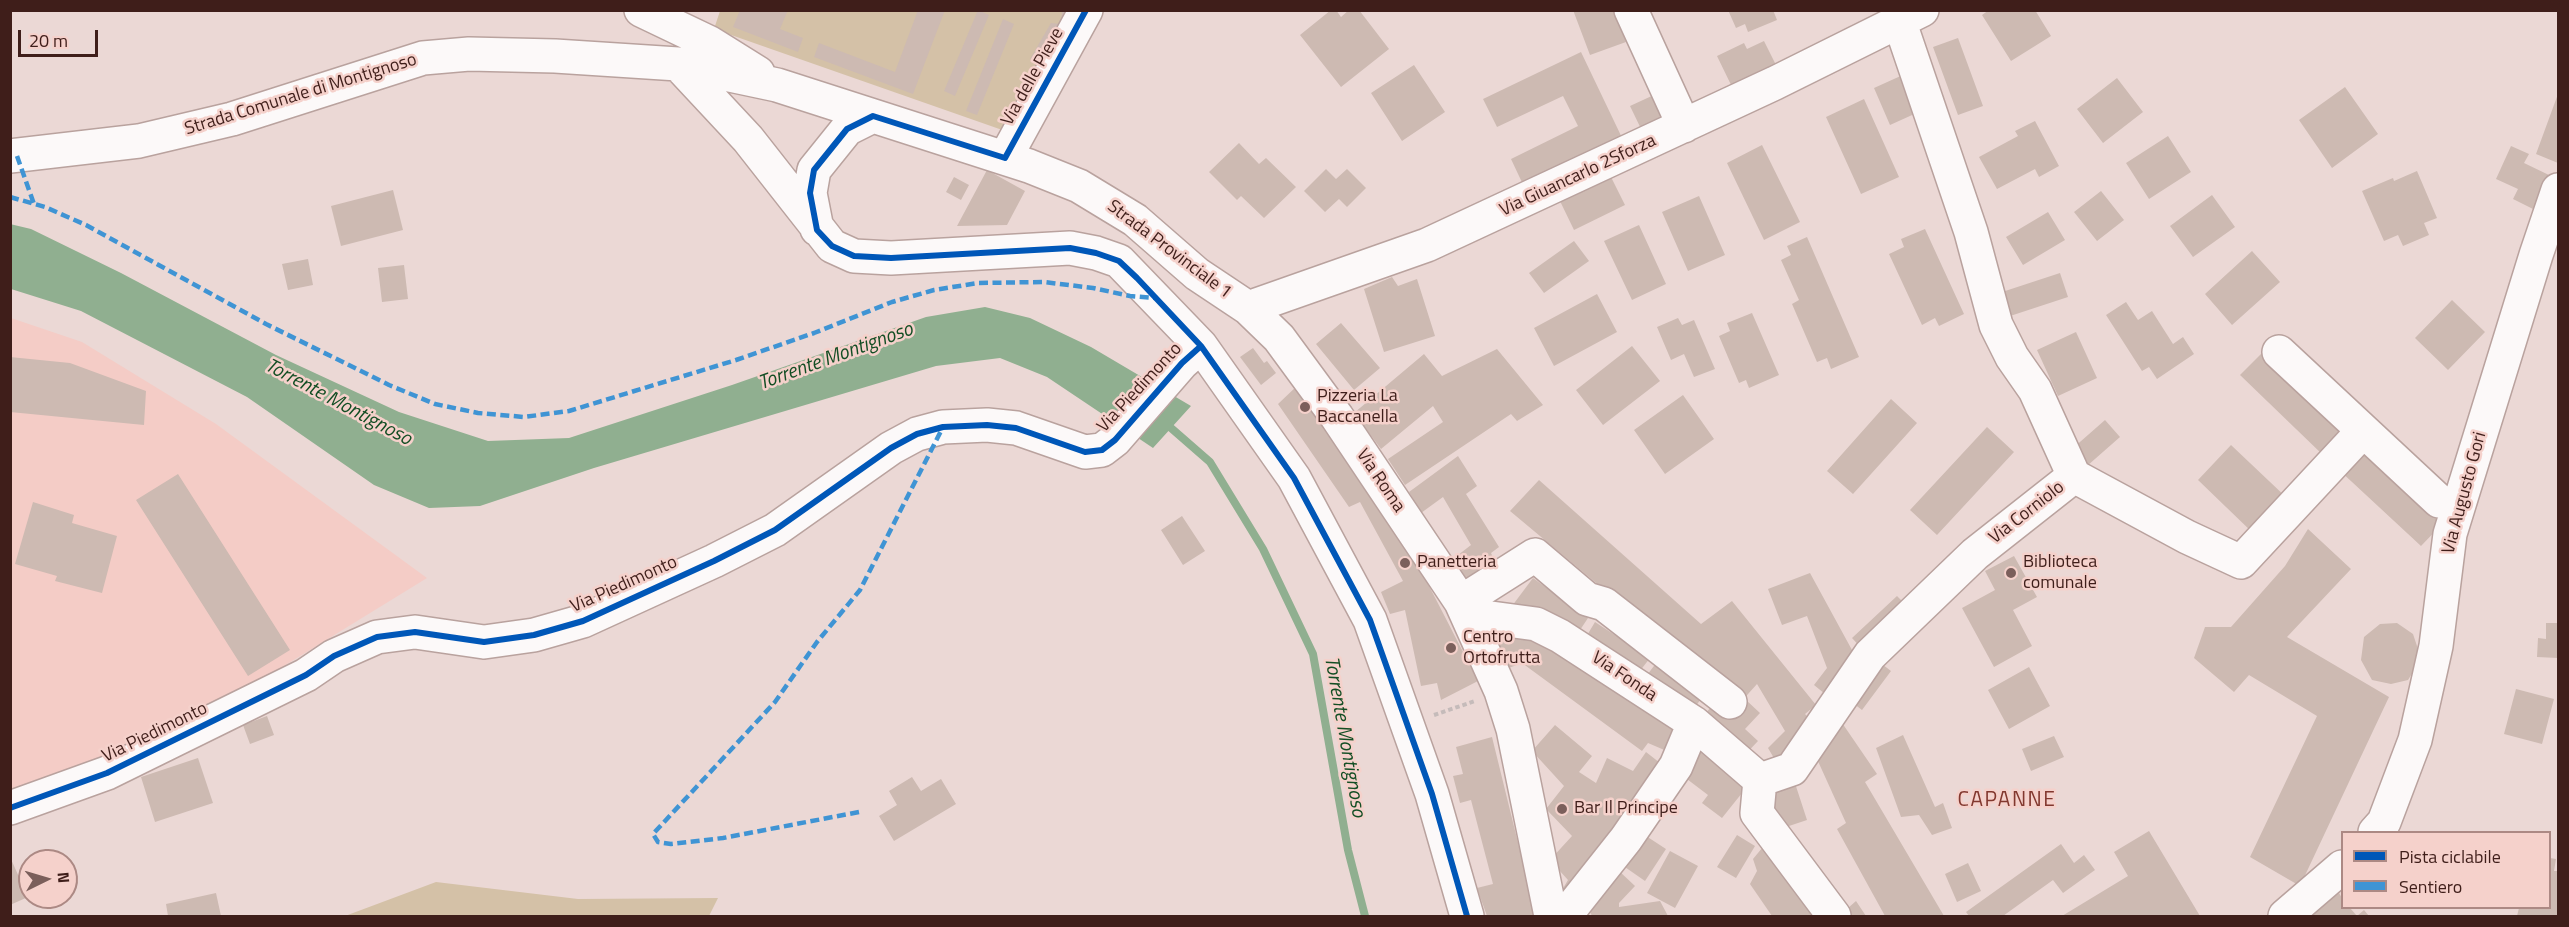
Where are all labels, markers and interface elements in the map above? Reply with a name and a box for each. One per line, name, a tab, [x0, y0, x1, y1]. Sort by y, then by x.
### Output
scale bar	[21, 18, 100, 56]
street label: Via delle Pieve	[997, 24, 1069, 130]
text: 20 m	[29, 27, 68, 54]
street label: Strada Comunale di Montignoso	[182, 49, 420, 141]
street label: Via Giuancarlo 2Sforza	[1496, 130, 1660, 222]
street label: Strada Provinciale 1	[1103, 196, 1235, 304]
water label: Torrente Montignoso	[755, 318, 917, 396]
street label: Via Piedimonto	[1093, 339, 1187, 437]
water label: Torrente Montignoso	[261, 354, 415, 452]
place label: Pizzeria La Baccanella	[1317, 386, 1398, 428]
marker: Pizzeria La Baccanella	[1298, 400, 1312, 414]
street label: Via Augusto Gori	[2438, 430, 2492, 556]
street label: Via Roma	[1351, 445, 1409, 517]
street label: Via Corniolo	[1985, 477, 2069, 549]
street label: Via Piedimonto	[567, 552, 681, 618]
place label: Panetteria	[1417, 552, 1496, 574]
place label: Biblioteca comunale	[2023, 552, 2097, 594]
marker: Panetteria	[1398, 556, 1412, 570]
marker: Biblioteca comunale	[2004, 566, 2018, 580]
place label: Centro Ortofrutta	[1463, 627, 1540, 670]
marker: Centro Ortofrutta	[1444, 641, 1458, 655]
street label: Via Fonda	[1587, 647, 1661, 707]
water label: Torrente Montignoso	[1318, 655, 1370, 819]
street label: Via Piedimonto	[99, 698, 211, 768]
district label: CAPANNE	[1958, 788, 2056, 814]
place label: Bar Il Principe	[1574, 798, 1678, 820]
marker: Bar Il Principe	[1555, 802, 1569, 816]
legend	[2341, 831, 2551, 909]
text: Pista ciclabile	[2399, 843, 2501, 870]
north arrow	[18, 849, 78, 909]
text: N	[52, 871, 76, 884]
text: Sentiero	[2399, 873, 2462, 900]

